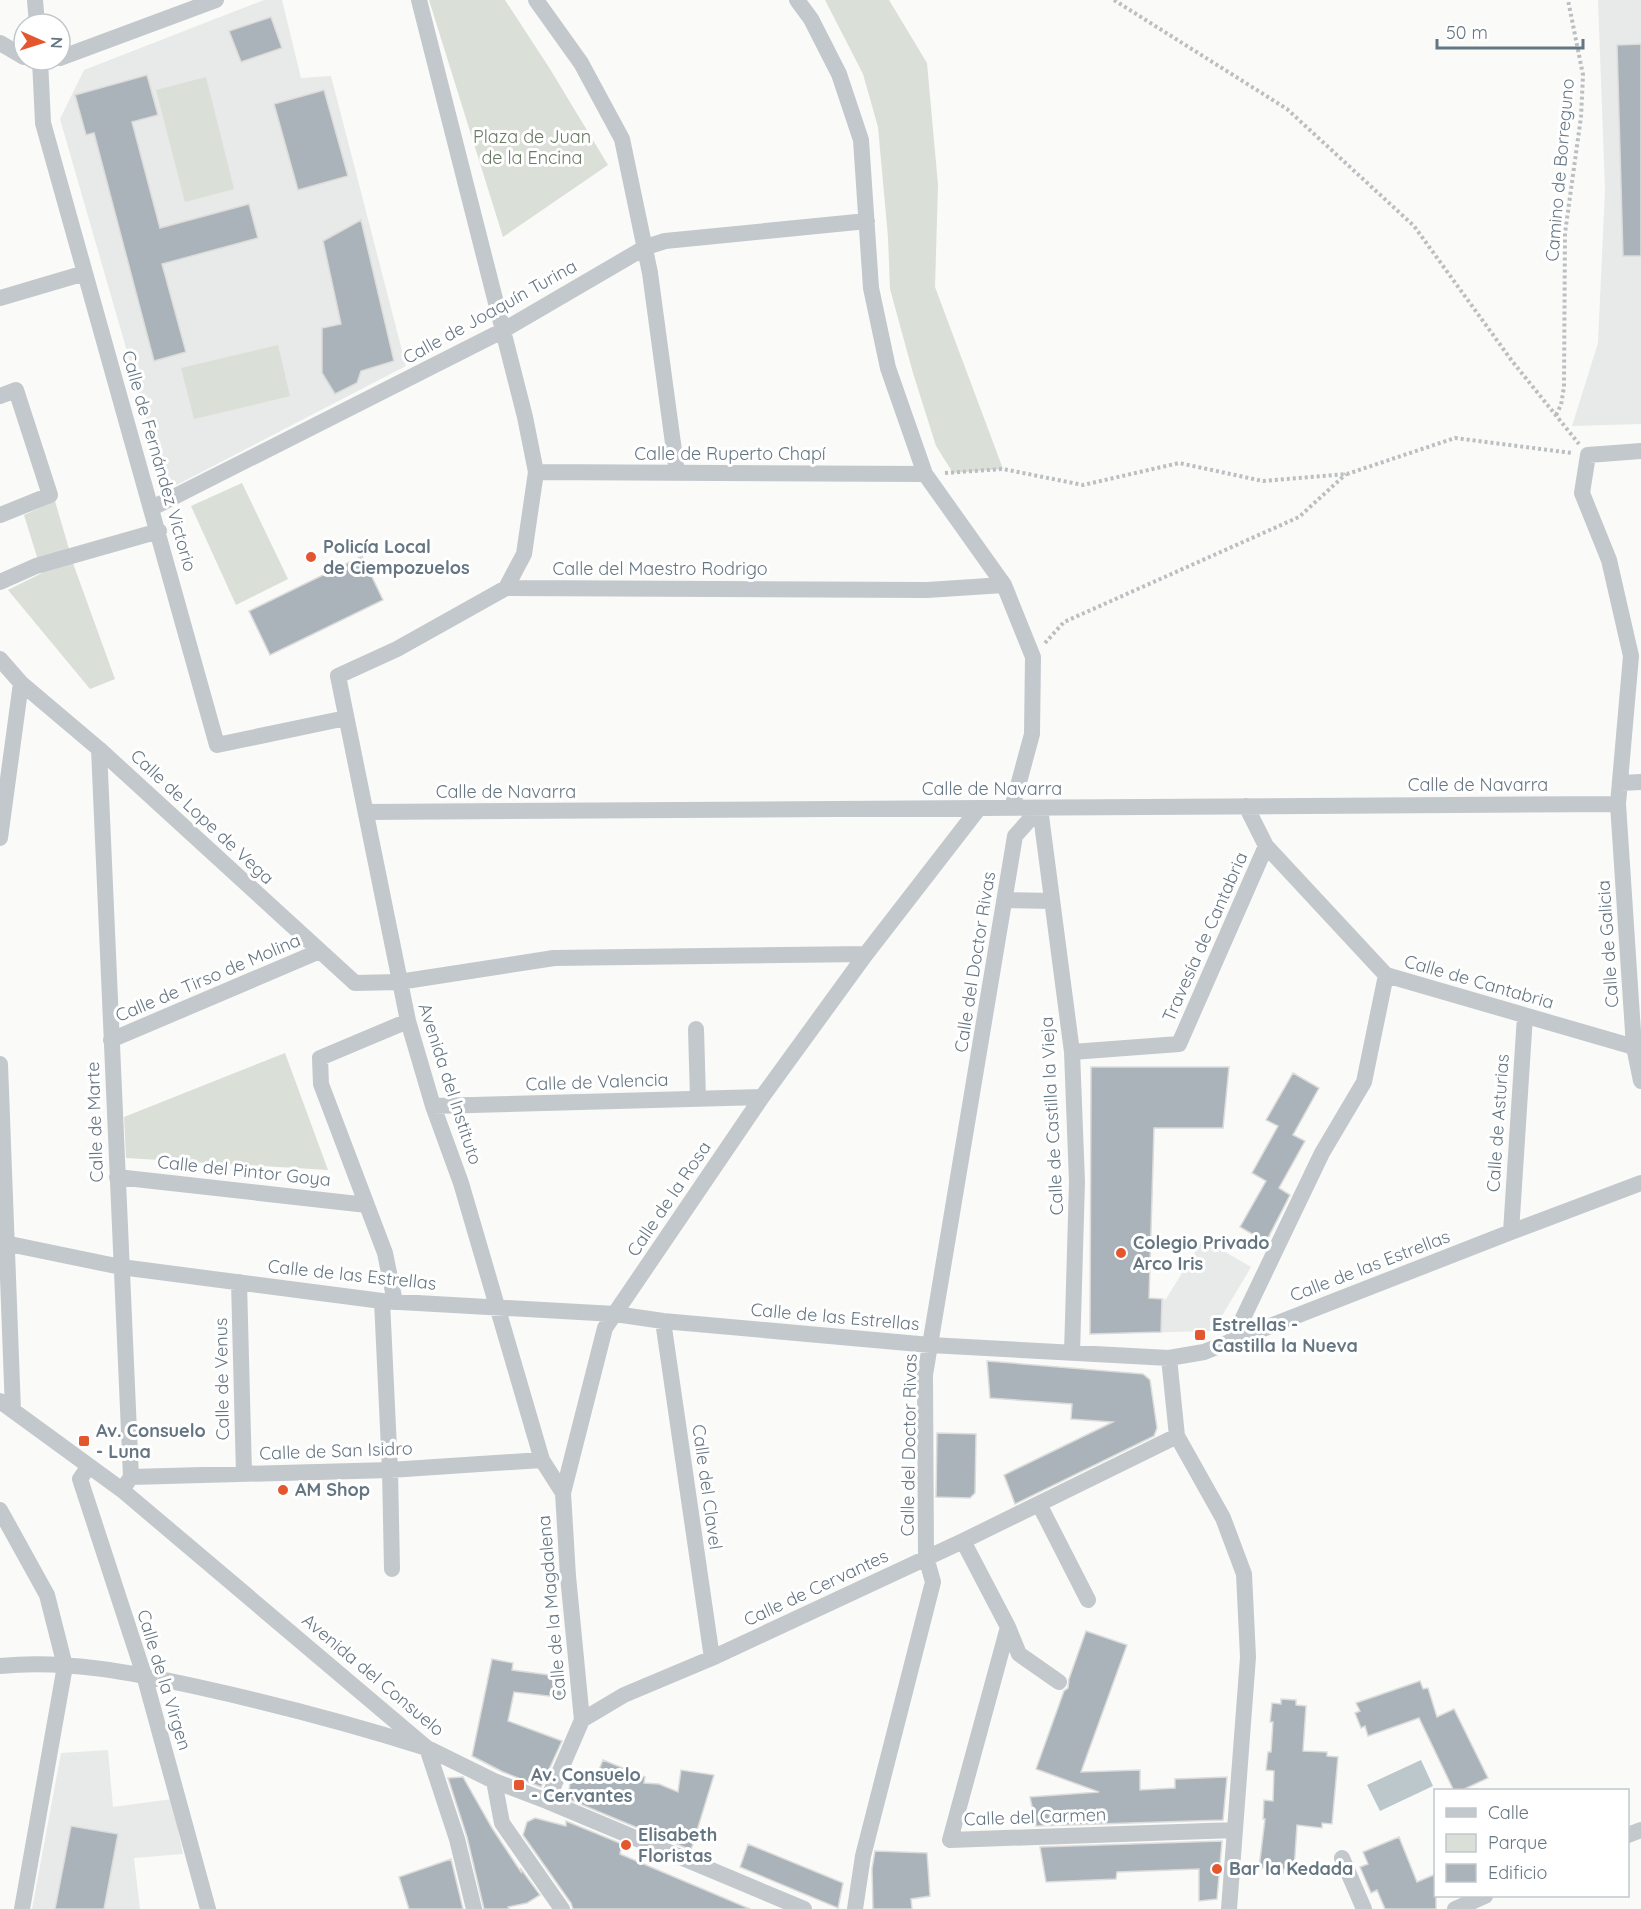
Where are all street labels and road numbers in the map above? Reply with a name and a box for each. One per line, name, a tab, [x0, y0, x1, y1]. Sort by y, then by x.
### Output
street label: Camino de Borreguno	[1540, 77, 1579, 263]
street label: Calle de Joaquín Turina	[399, 254, 581, 369]
street label: Calle de Fernández Victorio	[117, 348, 202, 574]
street label: Calle de Ruperto Chapí	[634, 442, 826, 465]
street label: Calle del Maestro Rodrigo	[552, 557, 768, 580]
street label: Calle de Lope de Vega	[126, 744, 279, 889]
street label: Calle de Navarra	[1408, 773, 1548, 796]
street label: Calle de Navarra	[922, 777, 1062, 800]
street label: Calle de Navarra	[436, 780, 576, 803]
street label: Travesía de Cantabria	[1157, 848, 1252, 1025]
street label: Calle del Doctor Rivas	[949, 870, 1000, 1054]
street label: Calle de Galicia	[1592, 880, 1623, 1008]
street label: Calle de Tirso de Molina	[112, 928, 304, 1027]
street label: Calle de Cantabria	[1402, 949, 1557, 1014]
street label: Avenida del Instituto	[414, 1000, 487, 1167]
street label: Calle de Castilla la Vieja	[1035, 1016, 1068, 1216]
street label: Calle de Asturias	[1481, 1053, 1514, 1193]
street label: Calle de Marte	[81, 1061, 108, 1183]
street label: Calle de Valencia	[525, 1068, 669, 1095]
street label: Calle de la Rosa	[622, 1137, 716, 1261]
street label: Calle del Pintor Goya	[156, 1150, 332, 1191]
street label: Calle de las Estrellas	[1287, 1224, 1453, 1307]
street label: Calle de las Estrellas	[267, 1254, 437, 1295]
street label: Calle de las Estrellas	[750, 1298, 920, 1335]
street label: Calle de Venus	[209, 1317, 234, 1441]
street label: Calle del Doctor Rivas	[895, 1353, 922, 1537]
street label: Calle del Clavel	[687, 1423, 728, 1551]
street label: Calle de San Isidro	[259, 1436, 413, 1465]
street label: Calle de la Magdalena	[532, 1515, 571, 1702]
street label: Calle de Cervantes	[740, 1544, 892, 1631]
street label: Calle de la Virgen	[132, 1607, 197, 1753]
street label: Avenida del Consuelo	[298, 1608, 449, 1741]
street label: Calle del Carmen	[963, 1803, 1107, 1830]

